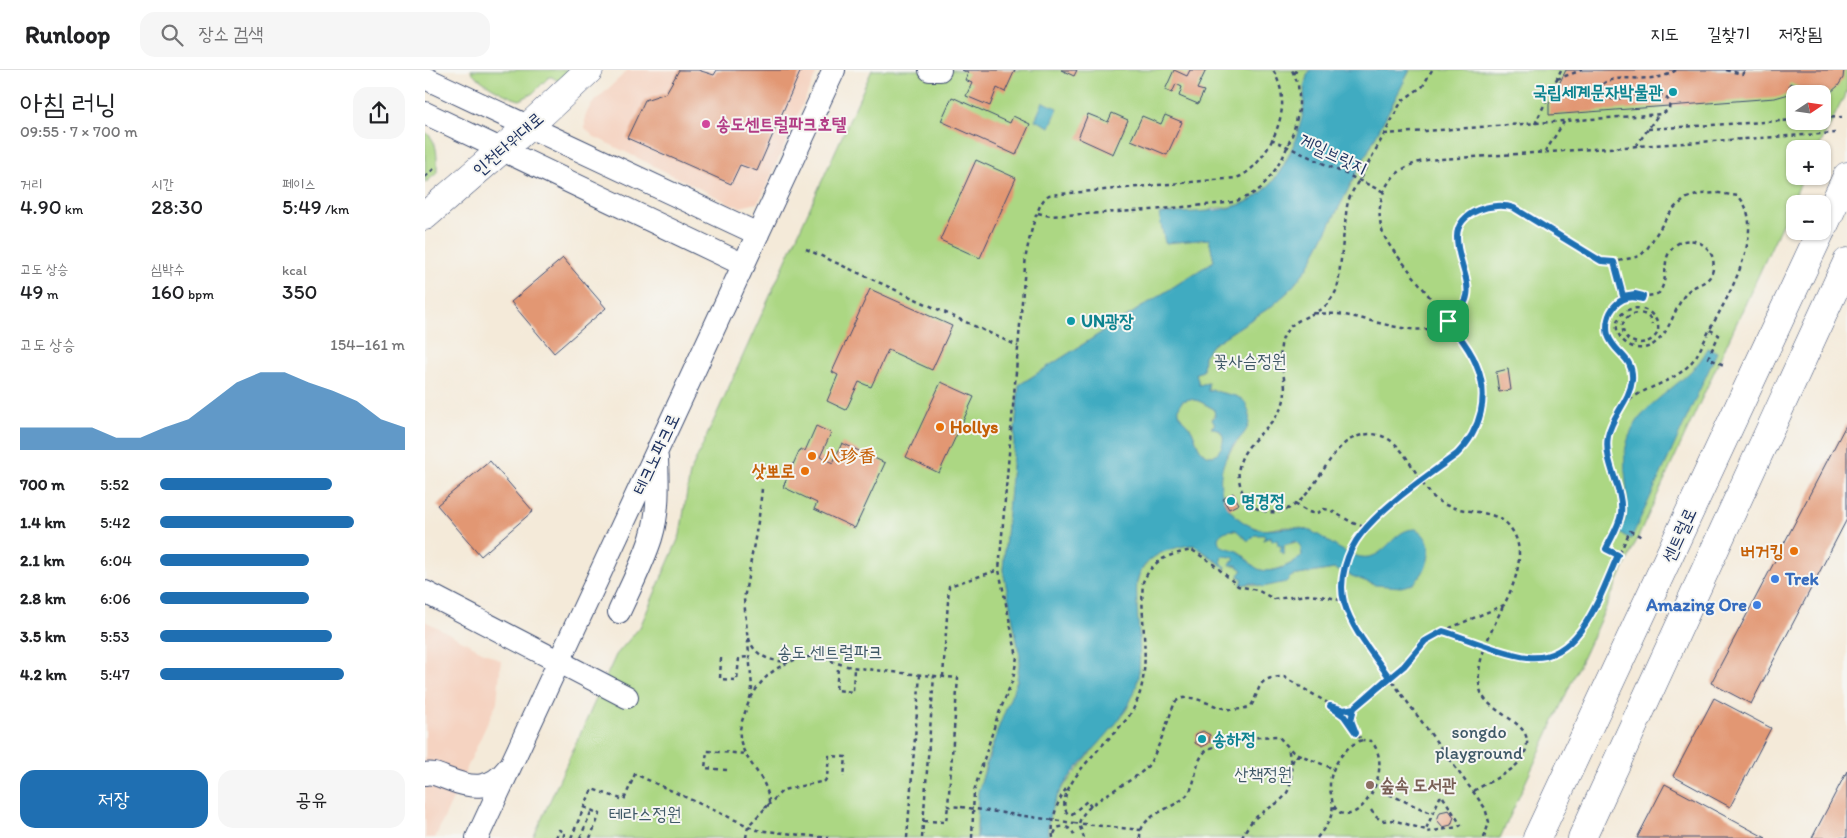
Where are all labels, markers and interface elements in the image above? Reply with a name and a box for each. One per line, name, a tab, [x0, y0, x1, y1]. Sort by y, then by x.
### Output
search box	[140, 12, 490, 57]
text: Runloop	[25, 20, 110, 49]
icon: search	[158, 21, 186, 49]
text: 장소 검색	[198, 22, 264, 45]
text: 지도	[1650, 23, 1679, 45]
text: 길찾기	[1707, 23, 1751, 45]
text: 저장됨	[1779, 23, 1822, 45]
place label: 국립세계문자박물관	[1533, 81, 1664, 103]
north arrow	[1786, 85, 1831, 130]
map controls	[1786, 85, 1831, 240]
text: 아침 러닝	[20, 86, 116, 120]
marker: 국립세계문자박물관	[1667, 86, 1679, 98]
button: share	[353, 87, 405, 139]
street label: 인천타워대로	[468, 107, 548, 181]
place label: 송도센트럴파크호텔	[716, 113, 847, 135]
marker: 송도센트럴파크호텔	[700, 118, 712, 130]
text: 09:55 · 7 × 700 m	[20, 122, 138, 141]
street label: 게일브릿지	[1296, 129, 1370, 179]
button: +	[1786, 140, 1831, 185]
text: 거리	[20, 176, 43, 193]
text: 시간	[151, 176, 174, 193]
text: 페이스	[282, 176, 316, 193]
text: 4.90	[20, 194, 62, 219]
text: 28:30	[151, 194, 203, 219]
text: 5:49	[282, 194, 322, 219]
button: −	[1786, 195, 1831, 240]
text: km	[62, 201, 83, 218]
text: /km	[322, 201, 349, 218]
text: 고도 상승	[20, 261, 68, 278]
text: 심박수	[151, 261, 185, 278]
text: kcal	[282, 262, 307, 279]
text: 49	[20, 279, 44, 304]
text: 160	[151, 279, 185, 304]
text: 350	[282, 279, 317, 304]
text: m	[44, 286, 59, 303]
text: bpm	[185, 286, 214, 303]
pin	[1427, 300, 1469, 342]
icon: arrive	[1434, 307, 1462, 335]
place label: UN광장	[1081, 310, 1135, 332]
marker: UN광장	[1065, 315, 1077, 327]
text: 고도 상승	[20, 335, 75, 354]
text: 154–161 m	[330, 335, 405, 354]
park label: 꽃사슴정원	[1214, 350, 1286, 372]
street label: 테크노파크로	[628, 410, 684, 498]
place label: Hollys	[950, 416, 998, 438]
marker: Hollys	[934, 421, 946, 433]
place label: 八珍香	[822, 445, 876, 467]
marker: 八珍香	[806, 450, 818, 462]
place label: 삿뽀로	[752, 460, 795, 482]
marker: 삿뽀로	[799, 465, 811, 477]
text: 700 m	[20, 475, 65, 494]
text: 5:52	[100, 475, 129, 494]
place label: 명경정	[1241, 490, 1284, 512]
marker: 명경정	[1225, 495, 1237, 507]
street label: 센트럴로	[1657, 504, 1701, 566]
text: 1.4 km	[20, 513, 66, 532]
text: 5:42	[100, 513, 130, 532]
place label: 버거킹	[1741, 540, 1784, 562]
marker: 버거킹	[1788, 545, 1800, 557]
text: 2.1 km	[20, 551, 65, 570]
text: 6:04	[100, 551, 132, 570]
place label: Trek	[1784, 568, 1820, 590]
marker: Trek	[1769, 573, 1781, 585]
text: 2.8 km	[20, 589, 66, 608]
text: 6:06	[100, 589, 131, 608]
place label: Amazing Ore	[1645, 594, 1747, 616]
marker: Amazing Ore	[1751, 599, 1763, 611]
text: 3.5 km	[20, 627, 66, 646]
text: 5:53	[100, 627, 129, 646]
park label: 송도 센트럴파크	[777, 641, 883, 663]
text: 4.2 km	[20, 665, 67, 684]
text: 5:47	[100, 665, 130, 684]
park label: songdo playground	[1435, 721, 1523, 764]
place label: 송하정	[1212, 728, 1255, 750]
marker: 송하정	[1196, 733, 1208, 745]
park label: 산책정원	[1234, 763, 1292, 785]
button: 저장	[20, 770, 208, 828]
button: 공유	[218, 770, 405, 828]
place label: 숲속 도서관	[1380, 774, 1457, 796]
marker: 숲속 도서관	[1364, 779, 1376, 791]
park label: 테라스정원	[609, 803, 681, 825]

